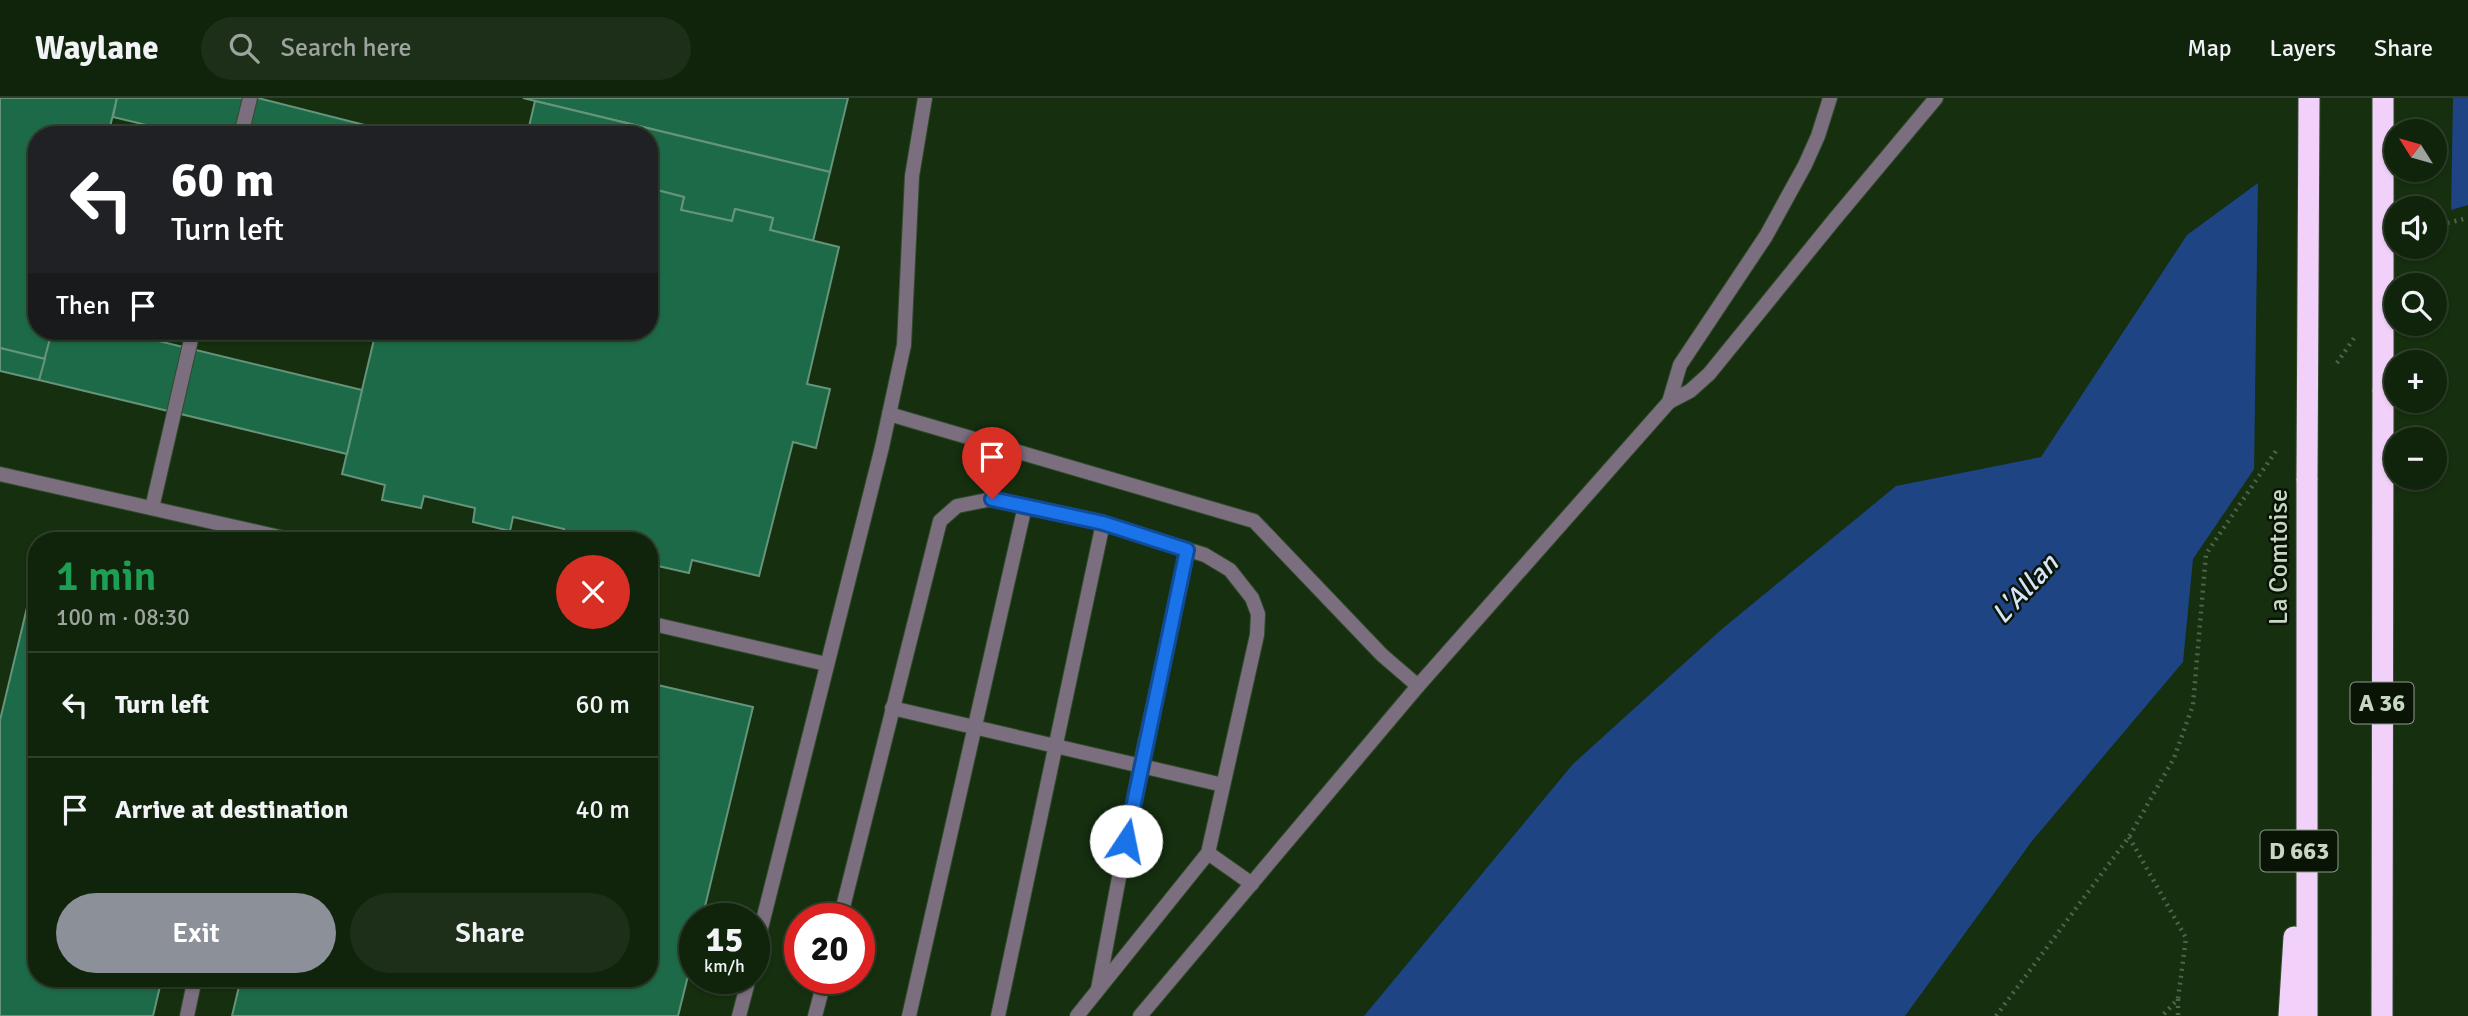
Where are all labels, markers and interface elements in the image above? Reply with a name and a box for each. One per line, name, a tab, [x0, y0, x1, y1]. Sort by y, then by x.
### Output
search box	[201, 17, 691, 80]
text: Waylane	[35, 28, 159, 69]
icon: search	[225, 29, 263, 67]
text: Search here	[281, 32, 412, 64]
text: Map	[2187, 33, 2232, 63]
text: Layers	[2270, 33, 2336, 63]
text: Share	[2374, 33, 2433, 63]
north arrow	[2384, 119, 2446, 182]
map controls	[2384, 119, 2447, 490]
text: 60 m	[171, 150, 274, 210]
icon: left	[56, 154, 147, 245]
button: sound	[2384, 196, 2447, 259]
text: Turn left	[171, 210, 284, 249]
button: search	[2384, 273, 2447, 336]
icon: arrive	[124, 287, 162, 325]
text: Then	[56, 290, 110, 322]
button: +	[2384, 350, 2447, 413]
pin	[962, 427, 1022, 499]
button: −	[2384, 427, 2447, 490]
icon: arrive	[973, 438, 1011, 476]
street label: La Comtoise	[2263, 489, 2295, 625]
water label: L'Allan	[1984, 547, 2066, 631]
text: 1 min	[56, 551, 157, 602]
button: close	[556, 555, 630, 629]
text: 100 m · 08:30	[56, 603, 190, 632]
road number: A 36	[2350, 682, 2414, 724]
icon: left	[56, 686, 94, 724]
text: Turn left	[115, 689, 209, 721]
text: 60 m	[575, 689, 630, 721]
icon: arrive	[56, 791, 94, 829]
text: Arrive at destination	[115, 794, 348, 826]
text: 40 m	[575, 794, 630, 826]
position arrow	[1089, 804, 1163, 878]
road number: D 663	[2260, 830, 2338, 872]
button: Exit	[56, 893, 336, 973]
button: Share	[350, 893, 630, 973]
speed limit sign: 20	[784, 903, 875, 994]
text: 15	[706, 918, 743, 961]
text: km/h	[704, 955, 745, 977]

